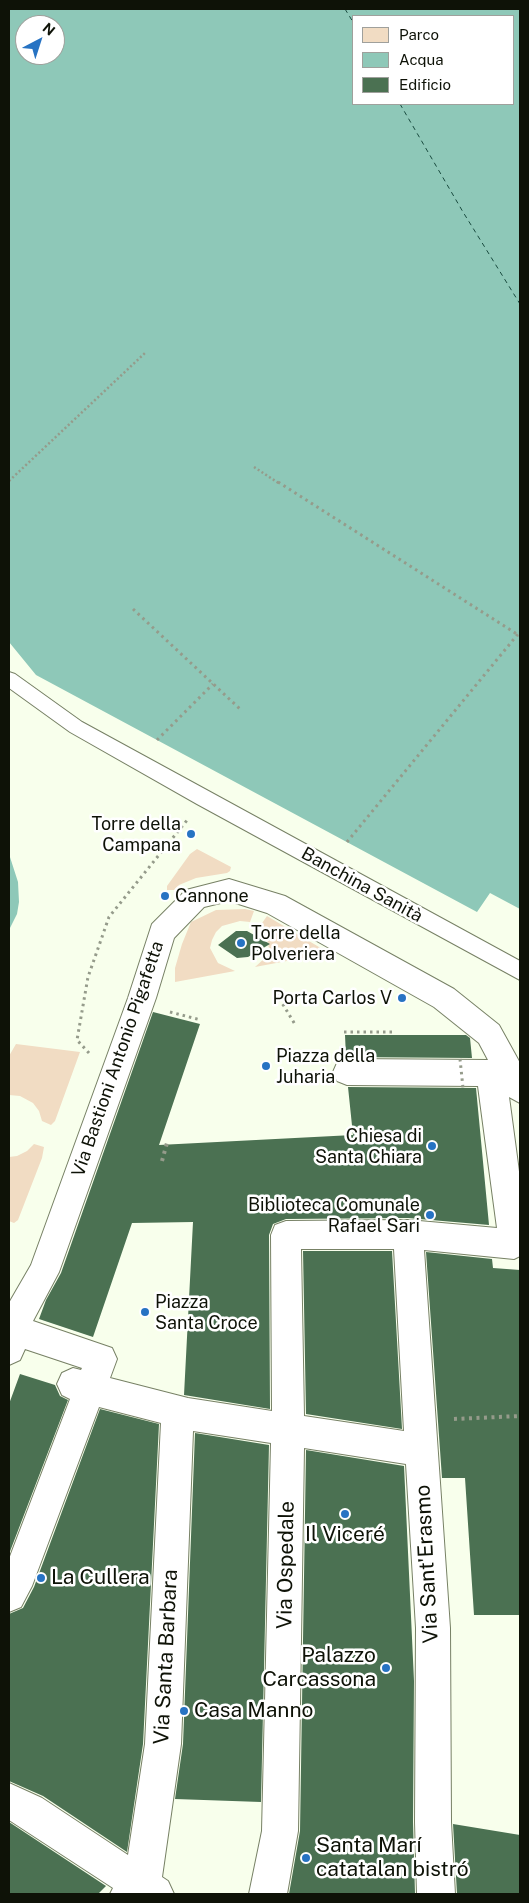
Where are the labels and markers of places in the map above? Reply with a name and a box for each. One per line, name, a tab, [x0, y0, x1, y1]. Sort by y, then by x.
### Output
place label: Torre della Campana	[91, 813, 181, 856]
marker: Torre della Campana	[185, 828, 197, 840]
place label: Cannone	[175, 885, 249, 907]
marker: Cannone	[159, 890, 171, 902]
place label: Torre della Polveriera	[251, 922, 341, 964]
marker: Torre della Polveriera	[235, 937, 247, 949]
place label: Porta Carlos V	[273, 987, 392, 1009]
marker: Porta Carlos V	[396, 992, 408, 1004]
place label: Piazza della Juharia	[276, 1045, 375, 1088]
marker: Piazza della Juharia	[260, 1060, 272, 1072]
place label: Chiesa di Santa Chiara	[315, 1125, 422, 1168]
marker: Chiesa di Santa Chiara	[426, 1140, 438, 1152]
place label: Biblioteca Comunale Rafael Sari	[248, 1194, 420, 1236]
marker: Biblioteca Comunale Rafael Sari	[424, 1209, 436, 1221]
place label: Piazza Santa Croce	[155, 1291, 258, 1334]
marker: Piazza Santa Croce	[139, 1306, 151, 1318]
marker: Il Viceré	[339, 1508, 351, 1520]
place label: Il Viceré	[305, 1522, 385, 1548]
place label: La Cullera	[51, 1565, 150, 1591]
marker: La Cullera	[35, 1572, 47, 1584]
place label: Palazzo Carcassona	[262, 1643, 376, 1693]
marker: Palazzo Carcassona	[380, 1662, 392, 1674]
place label: Casa Manno	[194, 1698, 313, 1724]
marker: Casa Manno	[178, 1705, 190, 1717]
place label: Santa Marí catatalan bistró	[316, 1833, 469, 1883]
marker: Santa Marí catatalan bistró	[300, 1852, 312, 1864]

